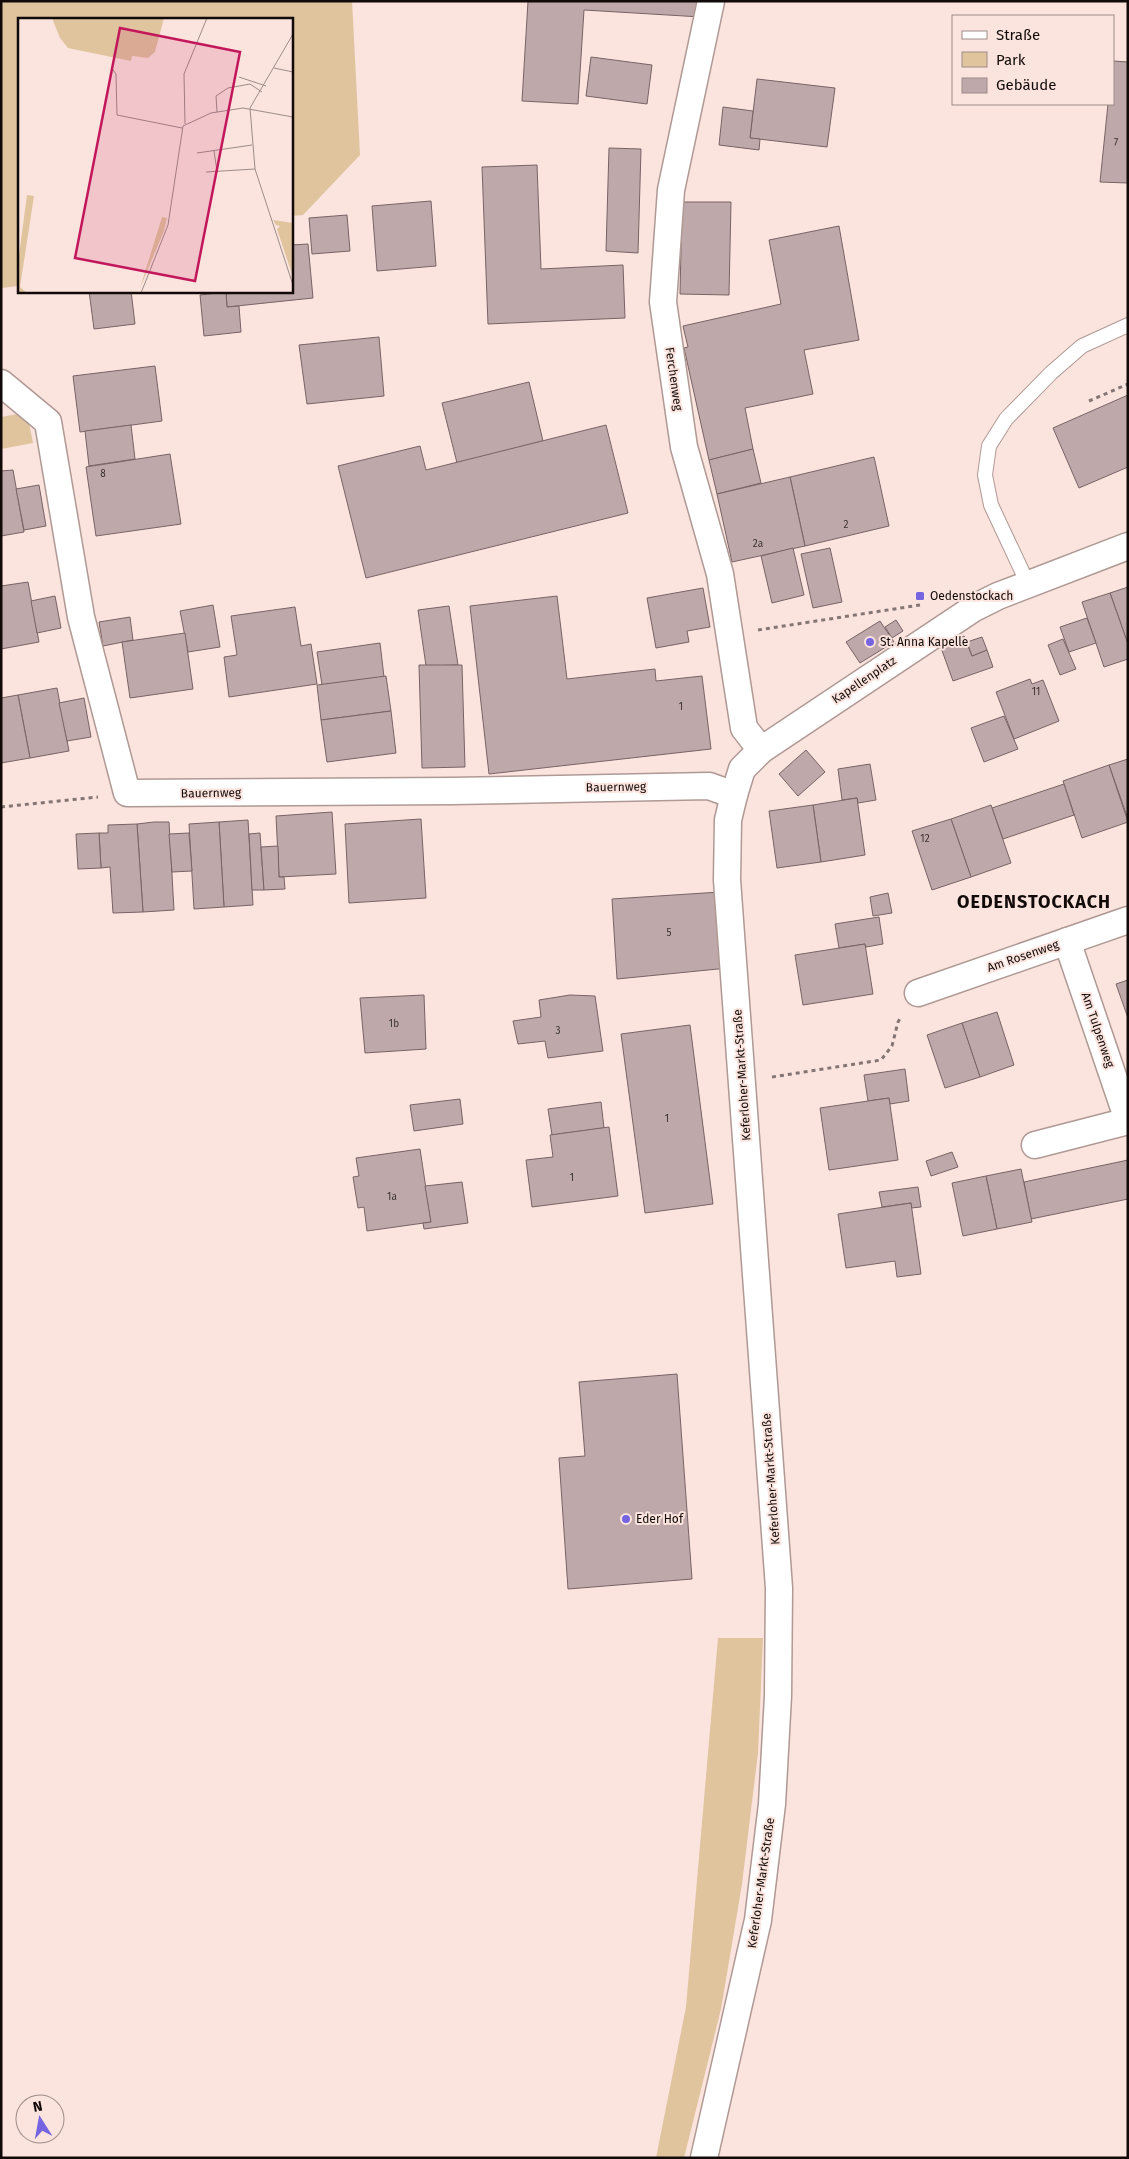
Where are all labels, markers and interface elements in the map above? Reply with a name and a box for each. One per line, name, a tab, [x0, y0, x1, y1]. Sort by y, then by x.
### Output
legend	[952, 15, 1114, 105]
inset map	[18, 18, 292, 292]
text: Straße	[996, 26, 1040, 44]
text: Park	[996, 51, 1026, 69]
text: Gebäude	[996, 76, 1056, 94]
house number: 7	[1114, 137, 1119, 149]
street label: Ferchenweg	[663, 346, 685, 412]
house number: 8	[100, 468, 106, 480]
house number: 2	[844, 519, 849, 531]
house number: 2a	[753, 538, 763, 550]
place label: Oedenstockach	[930, 589, 1013, 603]
marker: Oedenstockach	[914, 590, 926, 602]
place label: St. Anna Kapelle	[880, 635, 968, 649]
marker: St. Anna Kapelle	[864, 636, 876, 648]
street label: Kapellenplatz	[829, 653, 899, 707]
house number: 11	[1032, 686, 1040, 698]
house number: 1	[679, 701, 683, 713]
street label: Bauernweg	[586, 779, 647, 795]
street label: Bauernweg	[181, 785, 242, 801]
house number: 12	[920, 833, 930, 845]
district label: OEDENSTOCKACH	[957, 891, 1111, 913]
house number: 5	[666, 927, 672, 939]
street label: Am Rosenweg	[985, 937, 1061, 975]
street label: Am Tulpenweg	[1079, 991, 1118, 1070]
street label: Keferloher-Markt-Straße	[730, 1009, 754, 1141]
house number: 1b	[389, 1018, 399, 1030]
house number: 3	[556, 1025, 561, 1037]
house number: 1	[665, 1113, 669, 1125]
house number: 1	[570, 1172, 574, 1184]
house number: 1a	[387, 1191, 397, 1203]
street label: Keferloher-Markt-Straße	[759, 1413, 783, 1545]
place label: Eder Hof	[636, 1512, 684, 1526]
marker: Eder Hof	[620, 1513, 632, 1525]
street label: Keferloher-Markt-Straße	[745, 1817, 777, 1949]
north arrow	[15, 2094, 65, 2144]
text: N	[31, 2097, 44, 2116]

